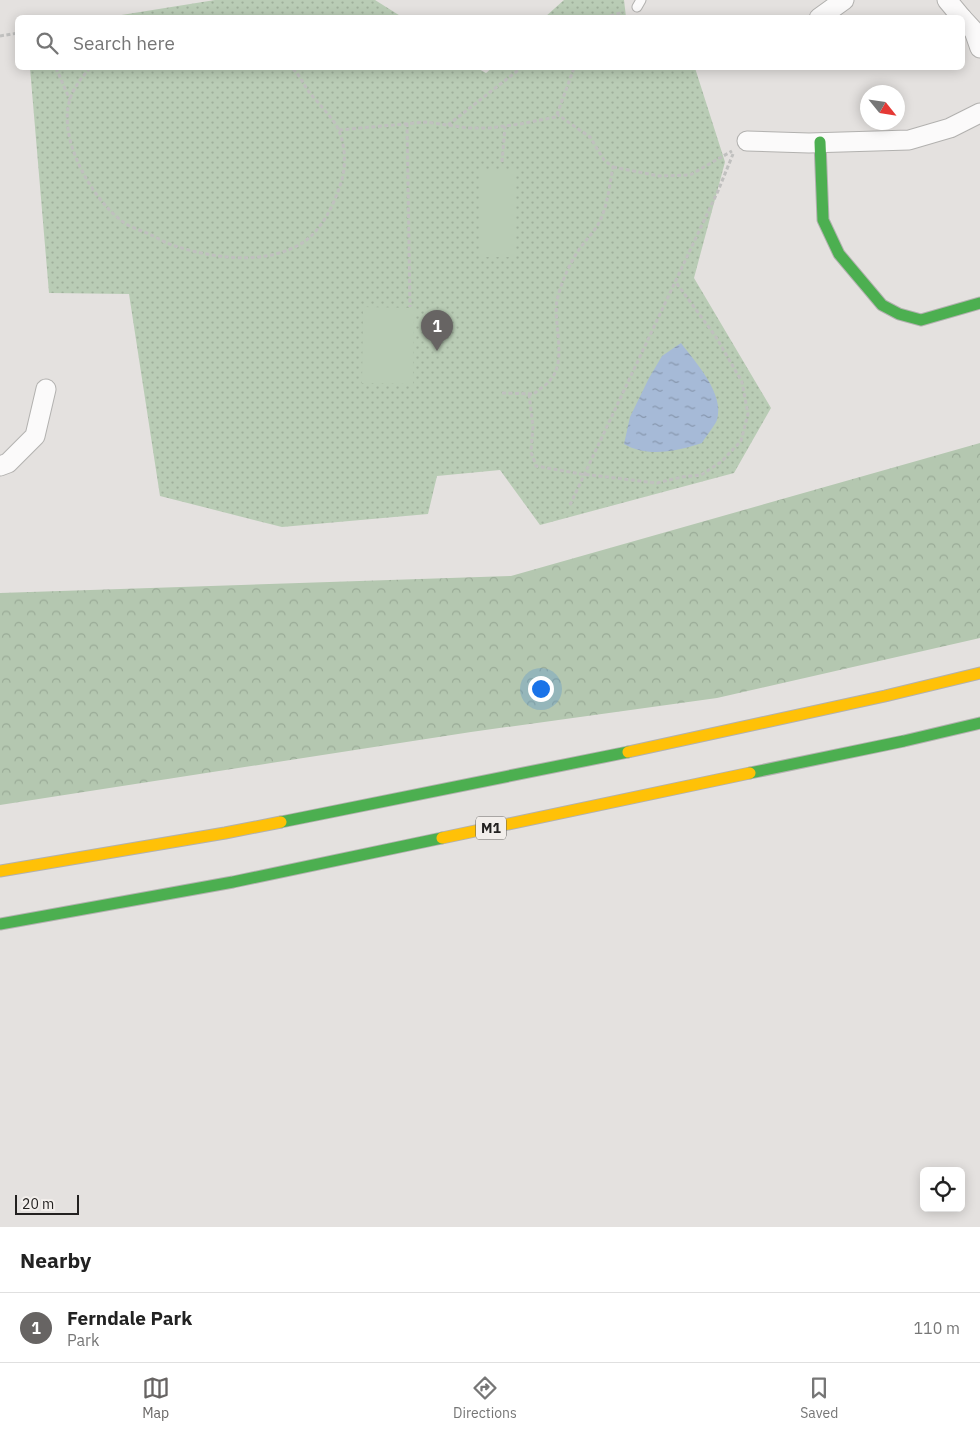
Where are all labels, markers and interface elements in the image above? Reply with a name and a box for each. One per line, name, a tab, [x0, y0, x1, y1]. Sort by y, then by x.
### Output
search box	[15, 15, 965, 70]
icon: search	[33, 29, 61, 57]
text: Search here	[73, 31, 175, 55]
north arrow	[860, 85, 905, 130]
pin: 1	[421, 310, 453, 351]
your location	[528, 676, 554, 702]
road number: M1	[476, 816, 506, 840]
map controls	[920, 1167, 965, 1212]
button: locate	[920, 1167, 965, 1212]
scale bar	[15, 1192, 79, 1215]
text: 20 m	[22, 1195, 54, 1213]
text: Nearby	[20, 1246, 91, 1274]
text: Ferndale Park	[67, 1306, 192, 1330]
text: 1	[31, 1318, 41, 1338]
text: 110 m	[913, 1318, 960, 1338]
text: Park	[67, 1330, 99, 1350]
tab: Map	[142, 1374, 170, 1422]
tab: Directions	[453, 1374, 517, 1422]
tab: Saved	[800, 1374, 838, 1422]

